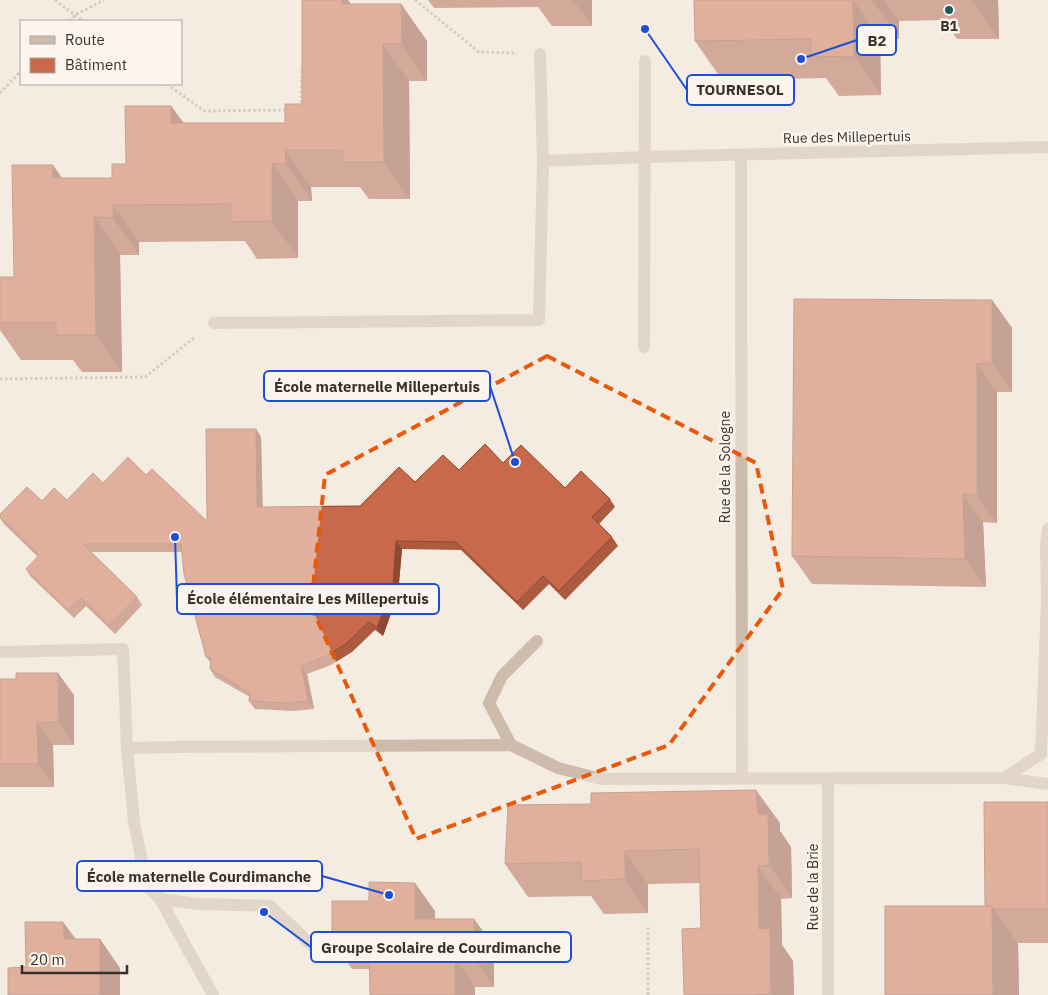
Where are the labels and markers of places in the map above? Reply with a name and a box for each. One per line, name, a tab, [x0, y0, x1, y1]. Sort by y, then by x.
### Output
marker: B1	[943, 4, 955, 16]
place label: B1	[940, 17, 958, 35]
callout: B2	[857, 25, 896, 55]
callout: TOURNESOL	[687, 75, 794, 105]
callout: École maternelle Millepertuis	[264, 371, 490, 401]
callout: École élémentaire Les Millepertuis	[177, 584, 439, 614]
callout: École maternelle Courdimanche	[77, 861, 322, 891]
callout: Groupe Scolaire de Courdimanche	[311, 932, 571, 962]

